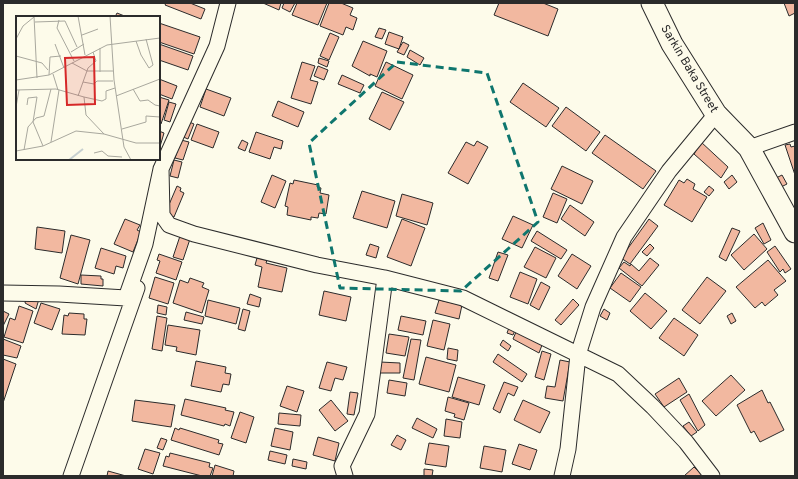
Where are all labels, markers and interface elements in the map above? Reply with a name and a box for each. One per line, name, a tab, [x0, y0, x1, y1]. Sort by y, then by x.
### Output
inset map	[16, 16, 160, 160]
street label: Sarkin Baka Street	[656, 22, 722, 116]

